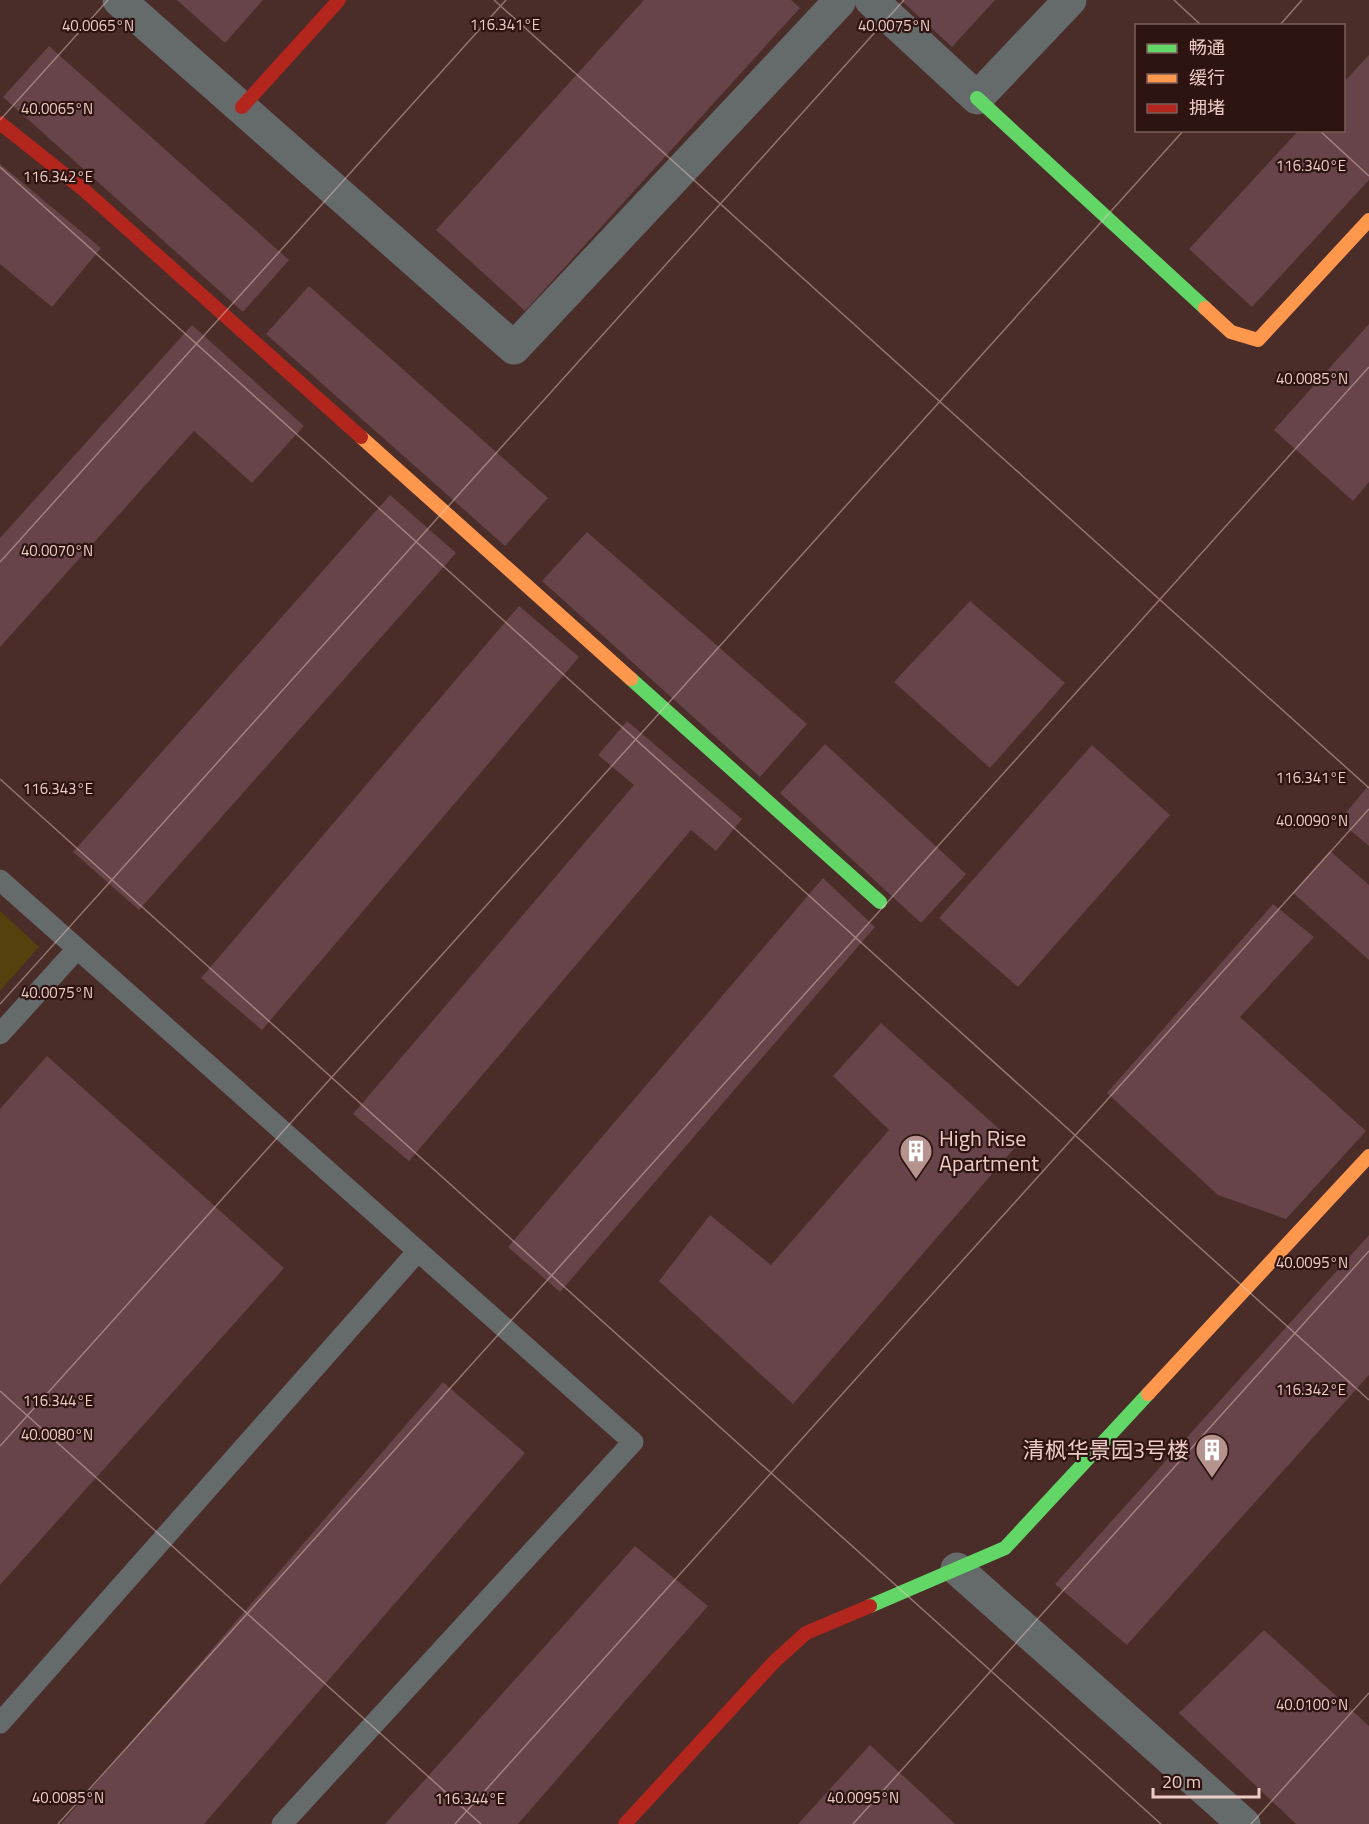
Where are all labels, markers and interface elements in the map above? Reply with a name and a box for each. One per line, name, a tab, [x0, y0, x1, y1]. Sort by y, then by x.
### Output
text: 116.341°E	[470, 13, 540, 36]
text: 40.0065°N	[62, 14, 134, 37]
text: 40.0075°N	[858, 14, 930, 37]
legend	[1135, 24, 1345, 132]
text: 畅通	[1189, 34, 1225, 61]
text: 缓行	[1189, 64, 1225, 91]
text: 拥堵	[1189, 94, 1225, 121]
text: 40.0065°N	[21, 97, 93, 120]
text: 116.340°E	[1276, 154, 1346, 177]
text: 116.342°E	[23, 165, 93, 188]
text: 40.0085°N	[1276, 367, 1348, 390]
text: 40.0070°N	[21, 539, 93, 562]
text: 116.341°E	[1276, 766, 1346, 789]
text: 116.343°E	[23, 777, 93, 800]
text: 40.0090°N	[1276, 809, 1348, 832]
text: 40.0075°N	[21, 981, 93, 1004]
place label: High Rise Apartment	[939, 1121, 1039, 1180]
building icon: High Rise Apartment	[898, 1133, 934, 1180]
text: 40.0095°N	[1276, 1251, 1348, 1274]
text: 116.342°E	[1276, 1378, 1346, 1401]
text: 116.344°E	[23, 1389, 93, 1412]
text: 40.0080°N	[21, 1423, 93, 1446]
building icon: 清枫华景园3号楼	[1194, 1432, 1230, 1479]
place label: 清枫华景园3号楼	[1023, 1433, 1189, 1467]
text: 40.0100°N	[1276, 1693, 1348, 1716]
scale bar	[1153, 1761, 1260, 1799]
text: 20 m	[1162, 1768, 1201, 1795]
text: 40.0085°N	[32, 1786, 104, 1809]
text: 40.0095°N	[827, 1786, 899, 1809]
text: 116.344°E	[435, 1787, 505, 1810]

